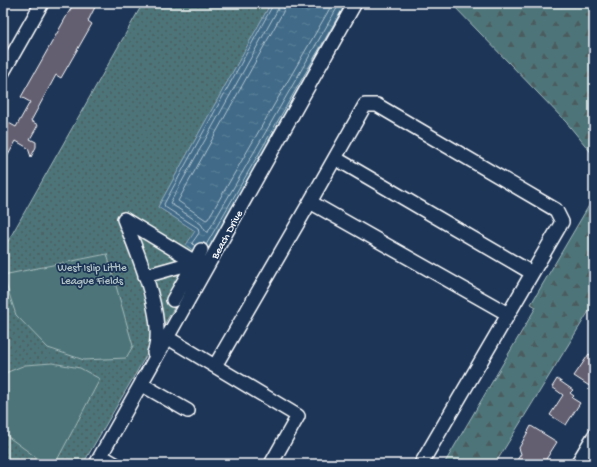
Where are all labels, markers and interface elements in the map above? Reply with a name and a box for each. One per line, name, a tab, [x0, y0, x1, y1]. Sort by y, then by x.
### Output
street label: Beach Drive	[209, 208, 246, 262]
park label: West Islip Little League Fields	[57, 263, 127, 288]

